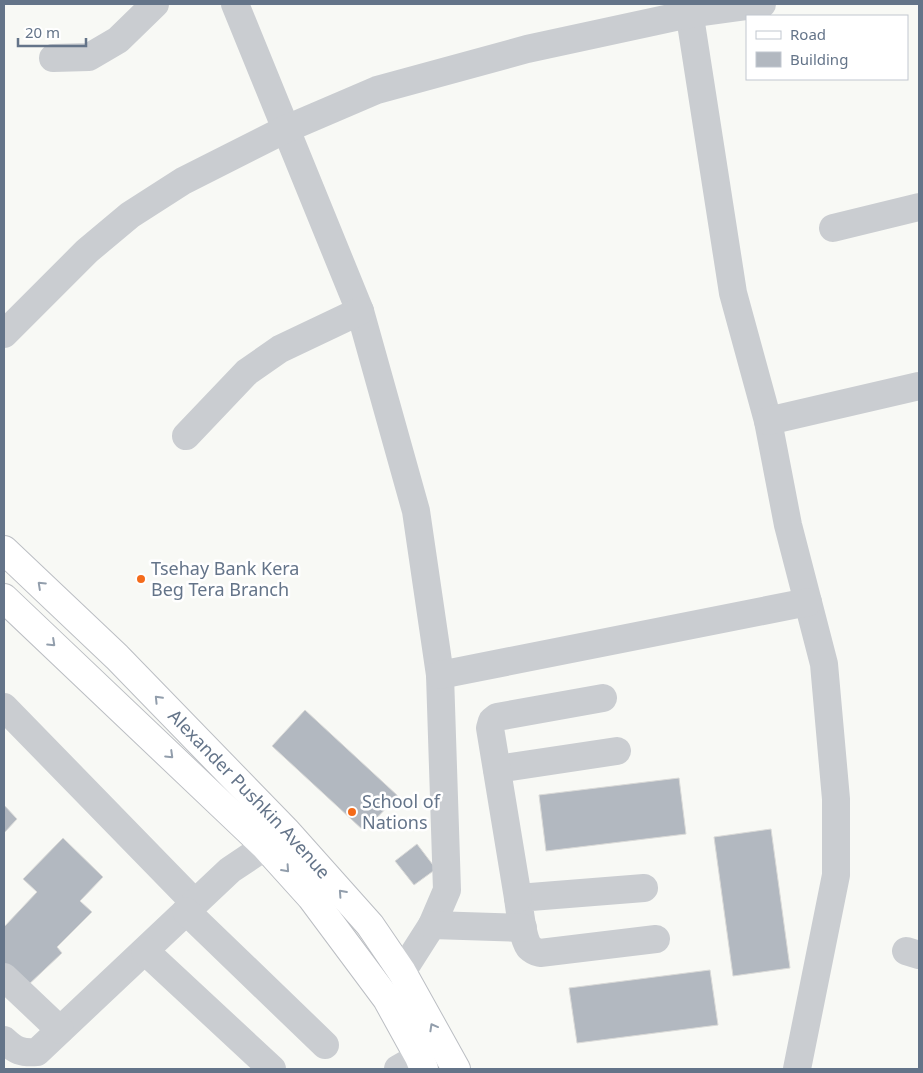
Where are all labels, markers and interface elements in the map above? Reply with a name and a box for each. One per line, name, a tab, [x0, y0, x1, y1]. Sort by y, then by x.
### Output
scale bar	[18, 15, 85, 47]
legend	[746, 15, 908, 80]
text: 20 m	[25, 22, 60, 42]
text: Road	[790, 24, 826, 44]
text: Building	[790, 49, 848, 69]
place label: Tsehay Bank Kera Beg Tera Branch	[151, 556, 299, 601]
marker: Tsehay Bank Kera Beg Tera Branch	[135, 573, 147, 585]
one-way arrow	[38, 582, 47, 591]
one-way arrow	[46, 637, 55, 646]
one-way arrow	[155, 695, 164, 704]
street label: Alexander Pushkin Avenue	[163, 704, 336, 883]
one-way arrow	[164, 749, 173, 758]
place label: School of Nations	[362, 789, 441, 834]
marker: School of Nations	[346, 806, 358, 818]
one-way arrow	[280, 863, 289, 872]
one-way arrow	[339, 889, 348, 898]
one-way arrow	[429, 1023, 439, 1032]

